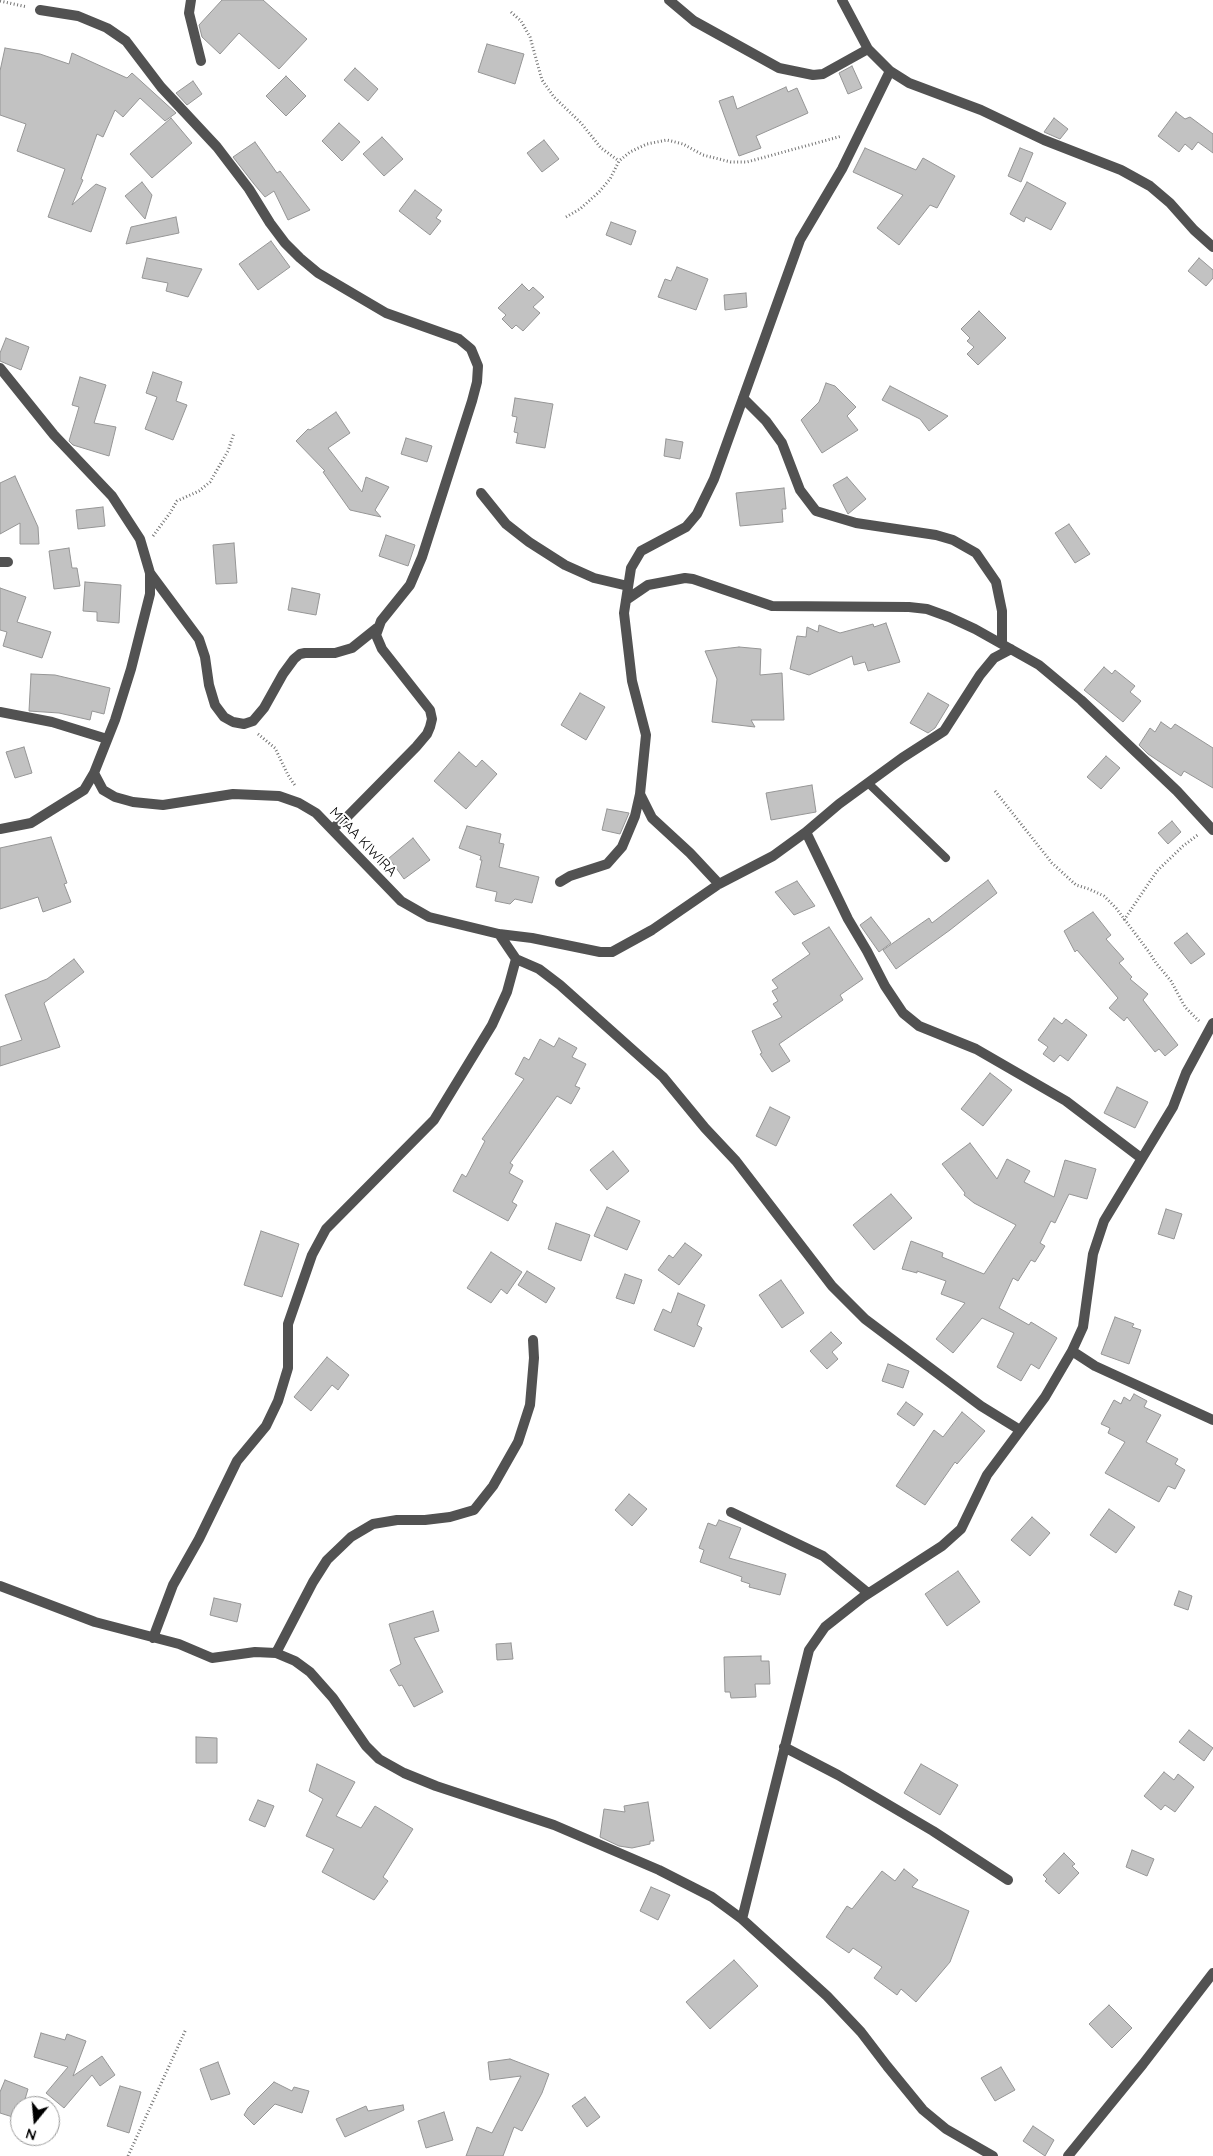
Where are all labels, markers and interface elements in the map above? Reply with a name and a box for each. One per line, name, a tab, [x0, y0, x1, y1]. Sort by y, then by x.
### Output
street label: MTAA KIWIRA	[326, 804, 400, 880]
north arrow	[10, 2096, 60, 2146]
text: N	[23, 2124, 38, 2145]

